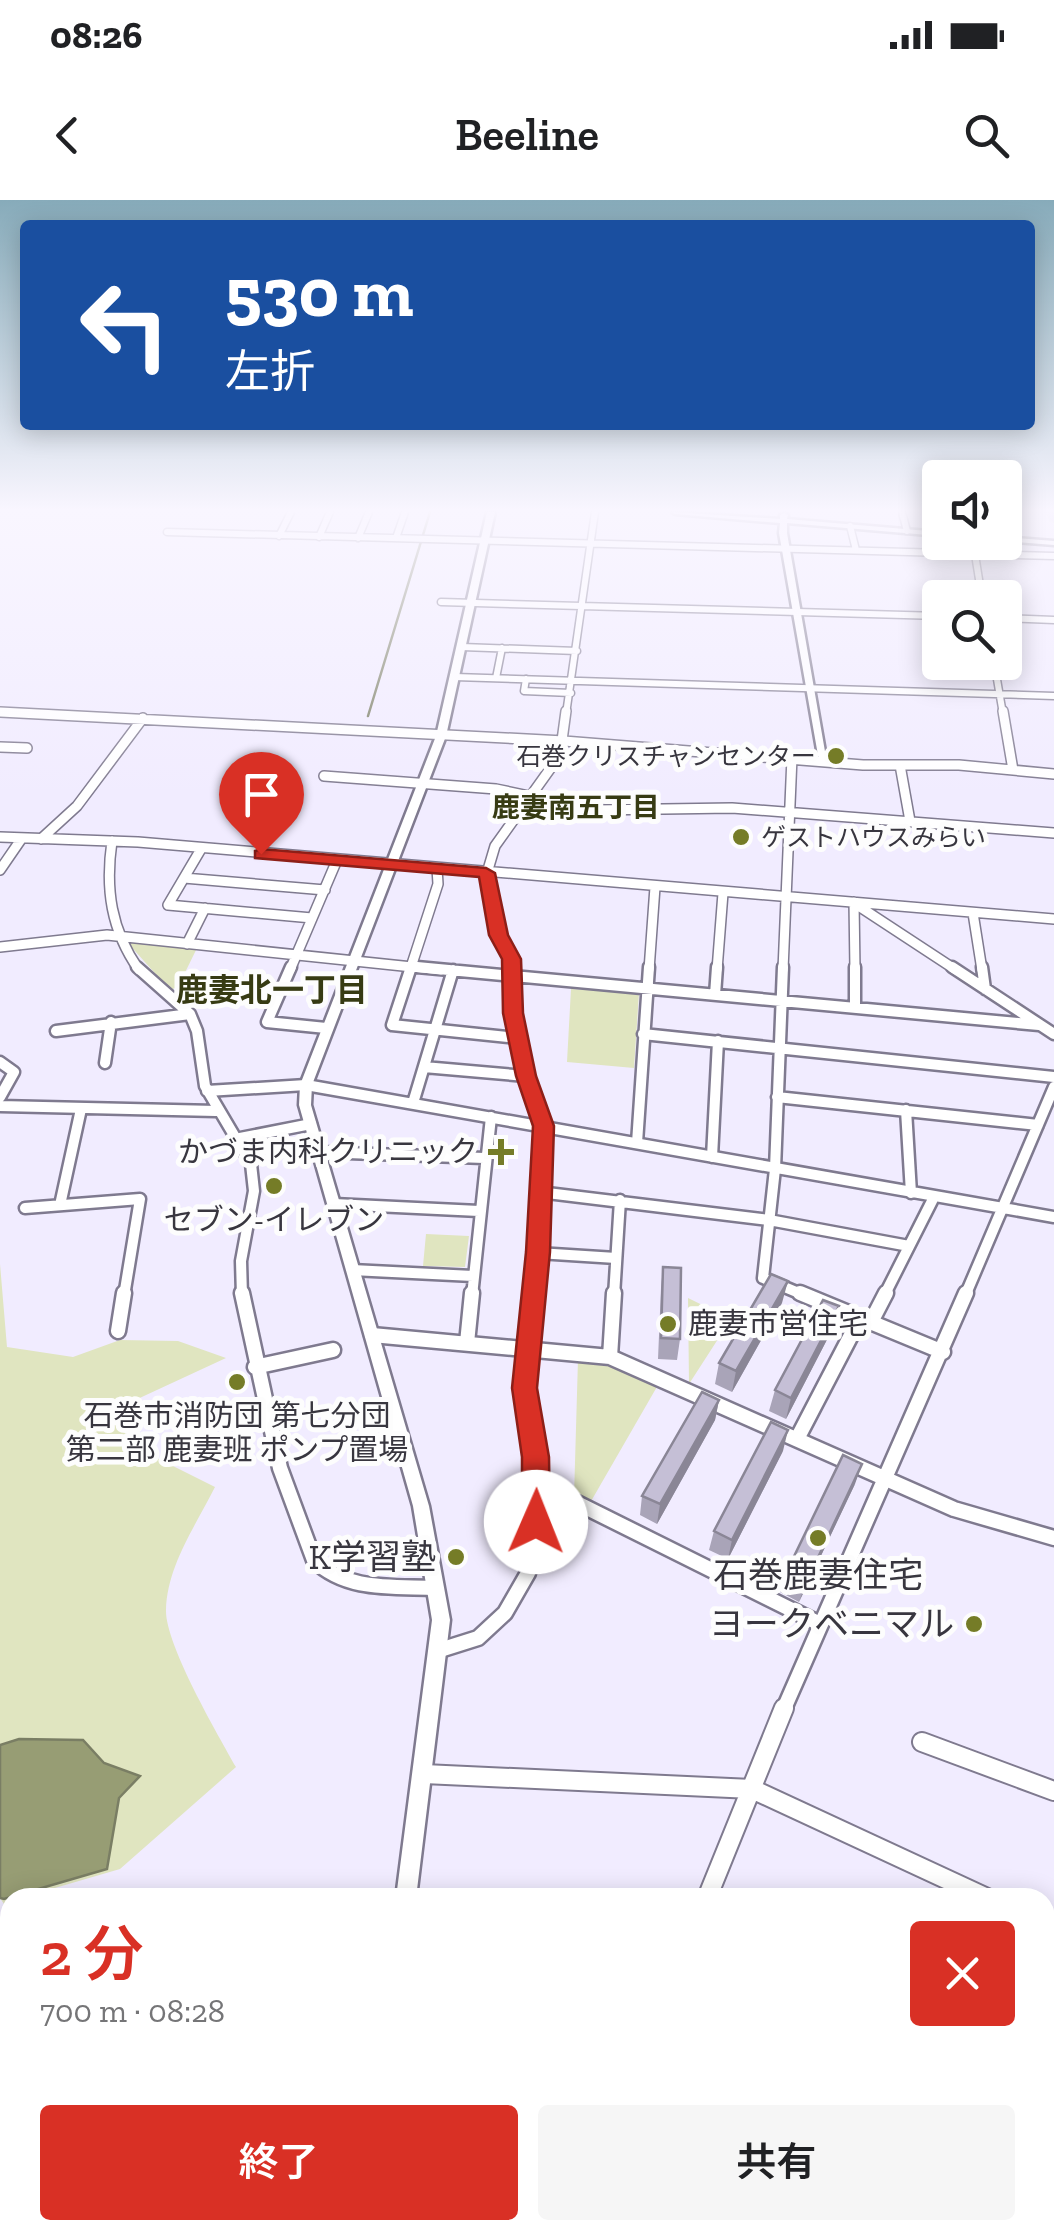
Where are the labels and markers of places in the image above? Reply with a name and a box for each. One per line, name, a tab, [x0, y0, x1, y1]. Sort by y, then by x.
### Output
place label: 石巻クリスチャンセンター	[516, 741, 816, 771]
marker: 石巻クリスチャンセンター	[825, 745, 847, 767]
pin	[219, 752, 304, 855]
place label: ゲストハウスみらい	[761, 822, 986, 852]
marker: ゲストハウスみらい	[730, 826, 752, 848]
place label: かづま内科クリニック	[178, 1134, 478, 1170]
marker: かづま内科クリニック	[488, 1139, 514, 1165]
marker: セブン-イレブン	[263, 1175, 285, 1197]
place label: セブン-イレブン	[164, 1202, 384, 1238]
place label: 鹿妻市営住宅	[688, 1306, 868, 1342]
marker: 鹿妻市営住宅	[657, 1313, 679, 1335]
marker: 石巻市消防団 第七分団 第二部 鹿妻班 ポンプ置場	[226, 1371, 248, 1393]
place label: 石巻市消防団 第七分団 第二部 鹿妻班 ポンプ置場	[66, 1398, 408, 1468]
marker: 石巻鹿妻住宅	[807, 1527, 829, 1549]
place label: K学習塾	[309, 1536, 436, 1578]
marker: K学習塾	[445, 1546, 467, 1568]
place label: 石巻鹿妻住宅	[713, 1554, 923, 1596]
place label: ヨークベニマル	[709, 1603, 954, 1645]
marker: ヨークベニマル	[963, 1613, 985, 1635]

